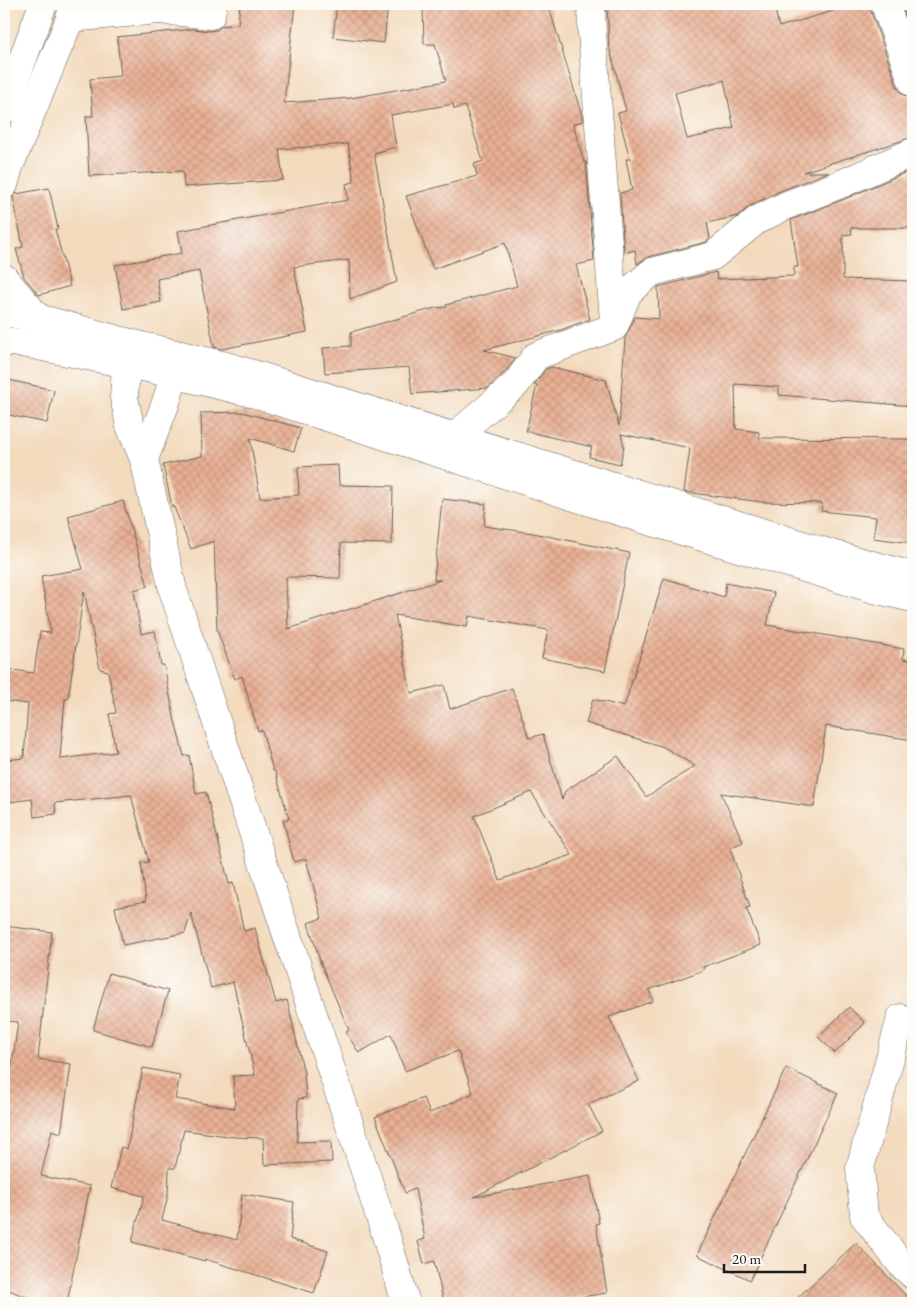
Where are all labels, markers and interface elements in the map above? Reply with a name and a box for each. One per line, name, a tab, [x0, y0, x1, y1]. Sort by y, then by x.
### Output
scale bar	[724, 1242, 806, 1274]
text: 20 m	[732, 1249, 761, 1268]

